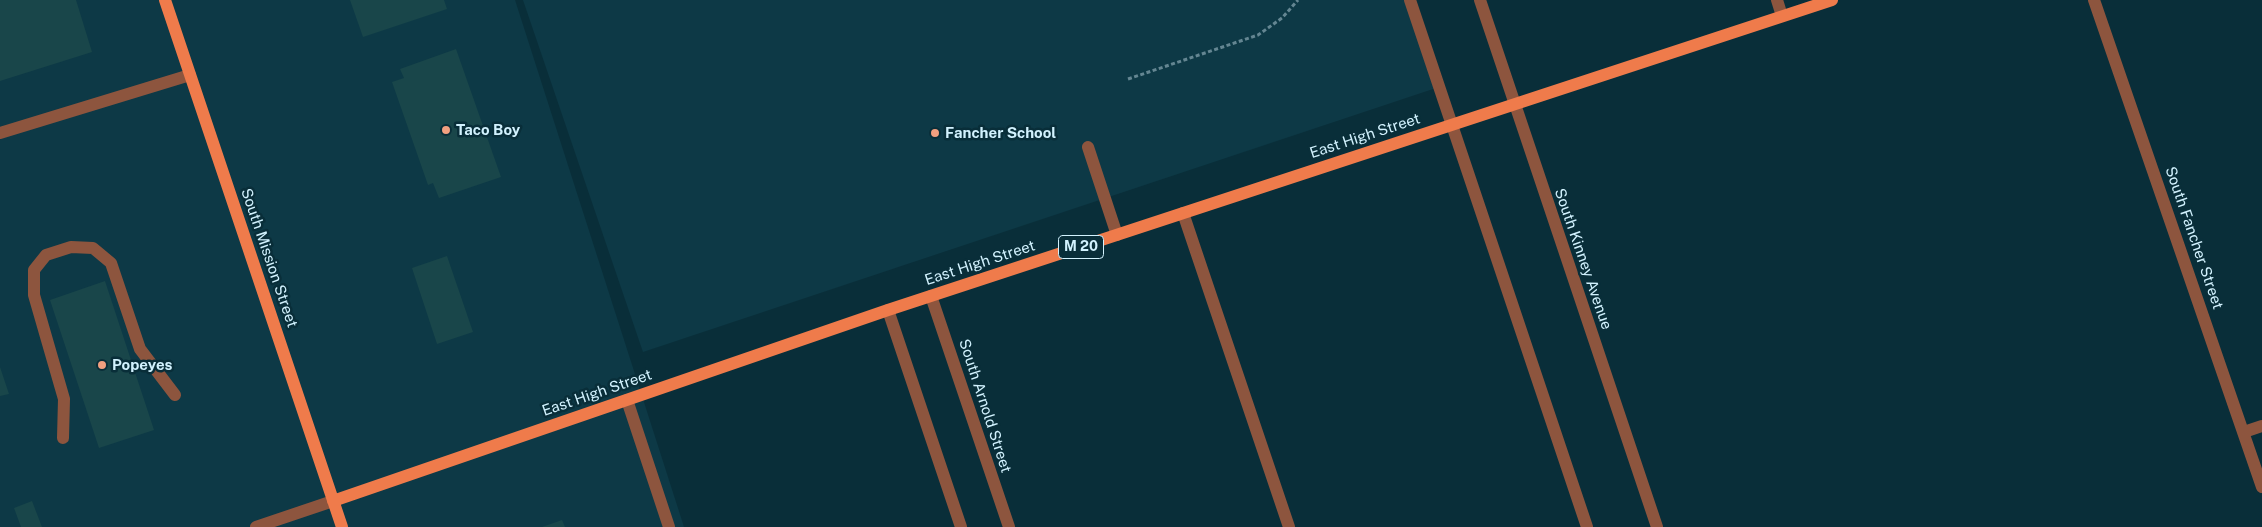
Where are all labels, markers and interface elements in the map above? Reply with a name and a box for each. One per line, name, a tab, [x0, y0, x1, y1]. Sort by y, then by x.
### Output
street label: East High Street	[1308, 110, 1422, 162]
place label: Taco Boy	[456, 121, 520, 139]
marker: Taco Boy	[440, 124, 452, 136]
place label: Fancher School	[945, 124, 1056, 142]
marker: Fancher School	[929, 127, 941, 139]
street label: South Fancher Street	[2161, 164, 2227, 312]
street label: South Mission Street	[237, 186, 301, 330]
street label: South Kinney Avenue	[1550, 186, 1616, 332]
road number: M 20	[1058, 236, 1104, 258]
street label: East High Street	[923, 237, 1037, 289]
street label: South Arnold Street	[955, 337, 1015, 475]
place label: Popeyes	[112, 356, 172, 374]
marker: Popeyes	[96, 359, 108, 371]
street label: East High Street	[540, 366, 654, 420]

